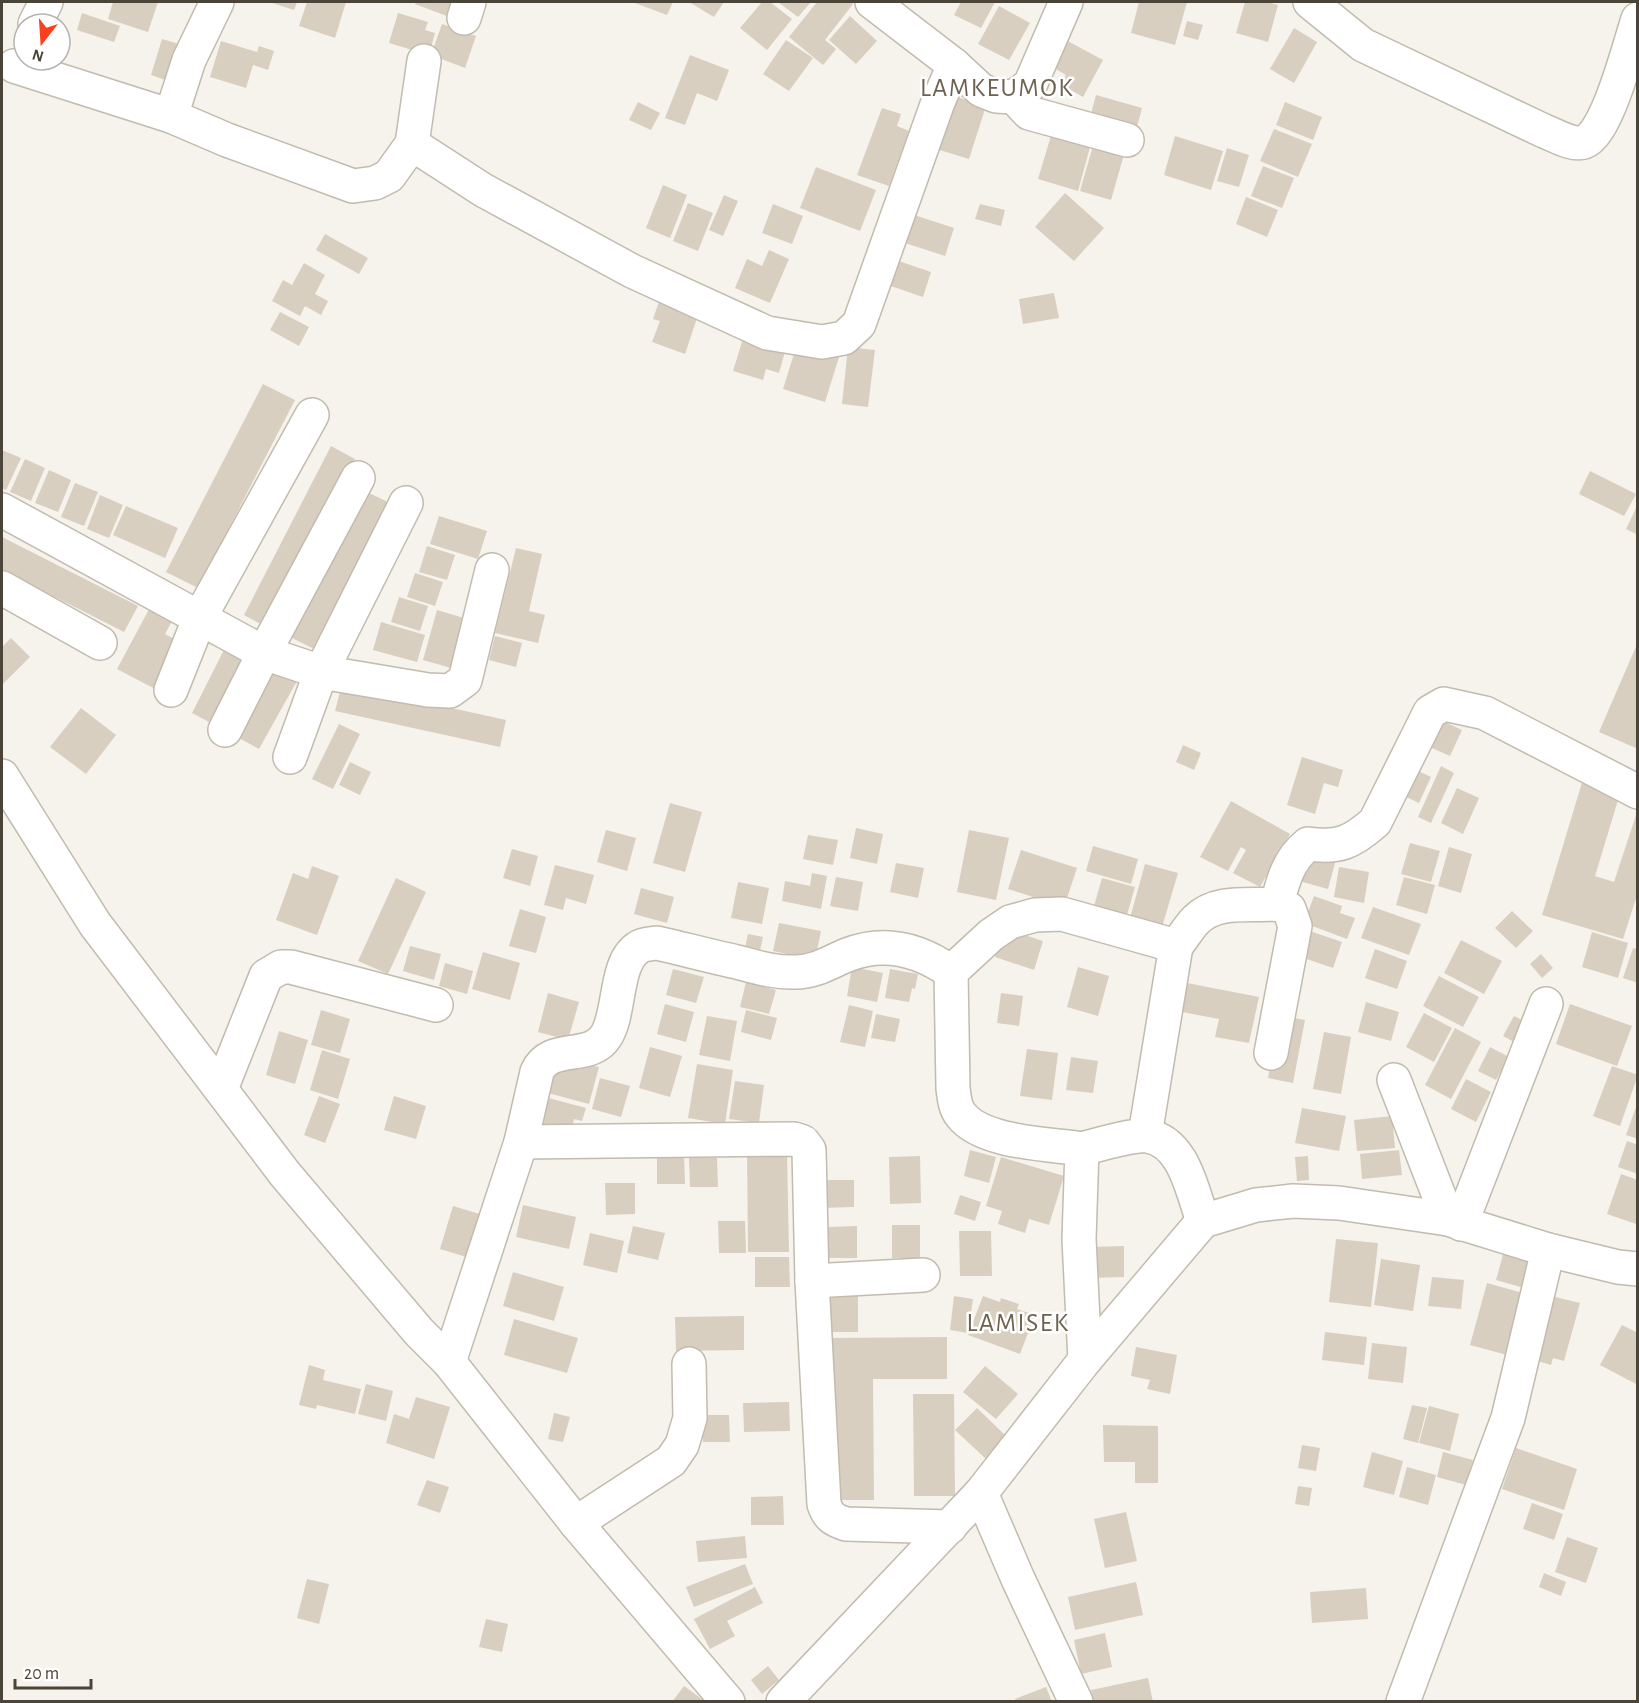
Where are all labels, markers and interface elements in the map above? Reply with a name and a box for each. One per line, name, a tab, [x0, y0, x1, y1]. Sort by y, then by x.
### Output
north arrow	[12, 12, 72, 72]
text: N	[30, 46, 46, 65]
district label: LAMKEUMOK	[920, 75, 1074, 101]
district label: LAMISEK	[967, 1310, 1069, 1336]
scale bar	[15, 1652, 92, 1690]
text: 20 m	[24, 1665, 59, 1683]

